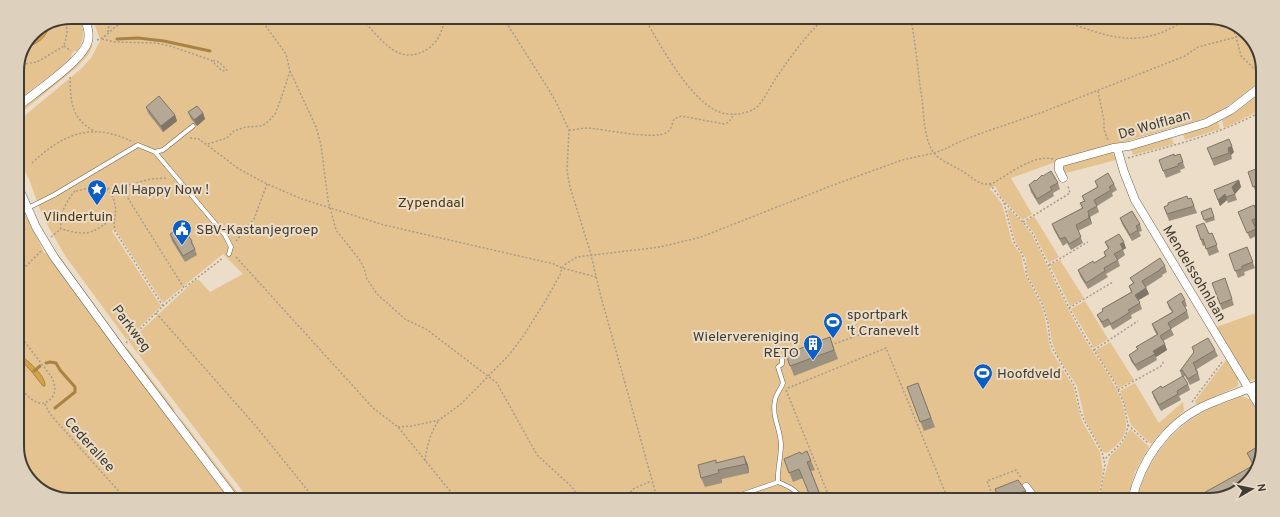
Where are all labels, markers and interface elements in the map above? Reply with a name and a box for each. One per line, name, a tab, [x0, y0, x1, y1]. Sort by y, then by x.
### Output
street label: De Wolflaan	[1116, 107, 1192, 144]
place icon: All Happy Now !	[86, 178, 108, 206]
place label: All Happy Now !	[111, 182, 209, 199]
park label: Zypendaal	[398, 195, 464, 212]
park label: Vlindertuin	[43, 209, 113, 226]
public building icon: SBV-Kastanjegroep	[171, 218, 193, 246]
place label: SBV-Kastanjegroep	[196, 222, 318, 239]
street label: Mendelssohnlaan	[1158, 223, 1229, 325]
street label: Parkweg	[108, 302, 154, 356]
place label: sportpark 't Cranevelt	[847, 307, 919, 340]
sports icon: sportpark 't Cranevelt	[822, 311, 844, 339]
place label: Wielervereniging RETO	[693, 329, 799, 362]
building icon: Wielervereniging RETO	[802, 333, 824, 361]
sports icon: Hoofdveld	[972, 362, 994, 390]
place label: Hoofdveld	[997, 366, 1061, 383]
street label: Cederallee	[60, 414, 118, 476]
north arrow	[1232, 469, 1272, 509]
text: N	[1253, 483, 1268, 493]

